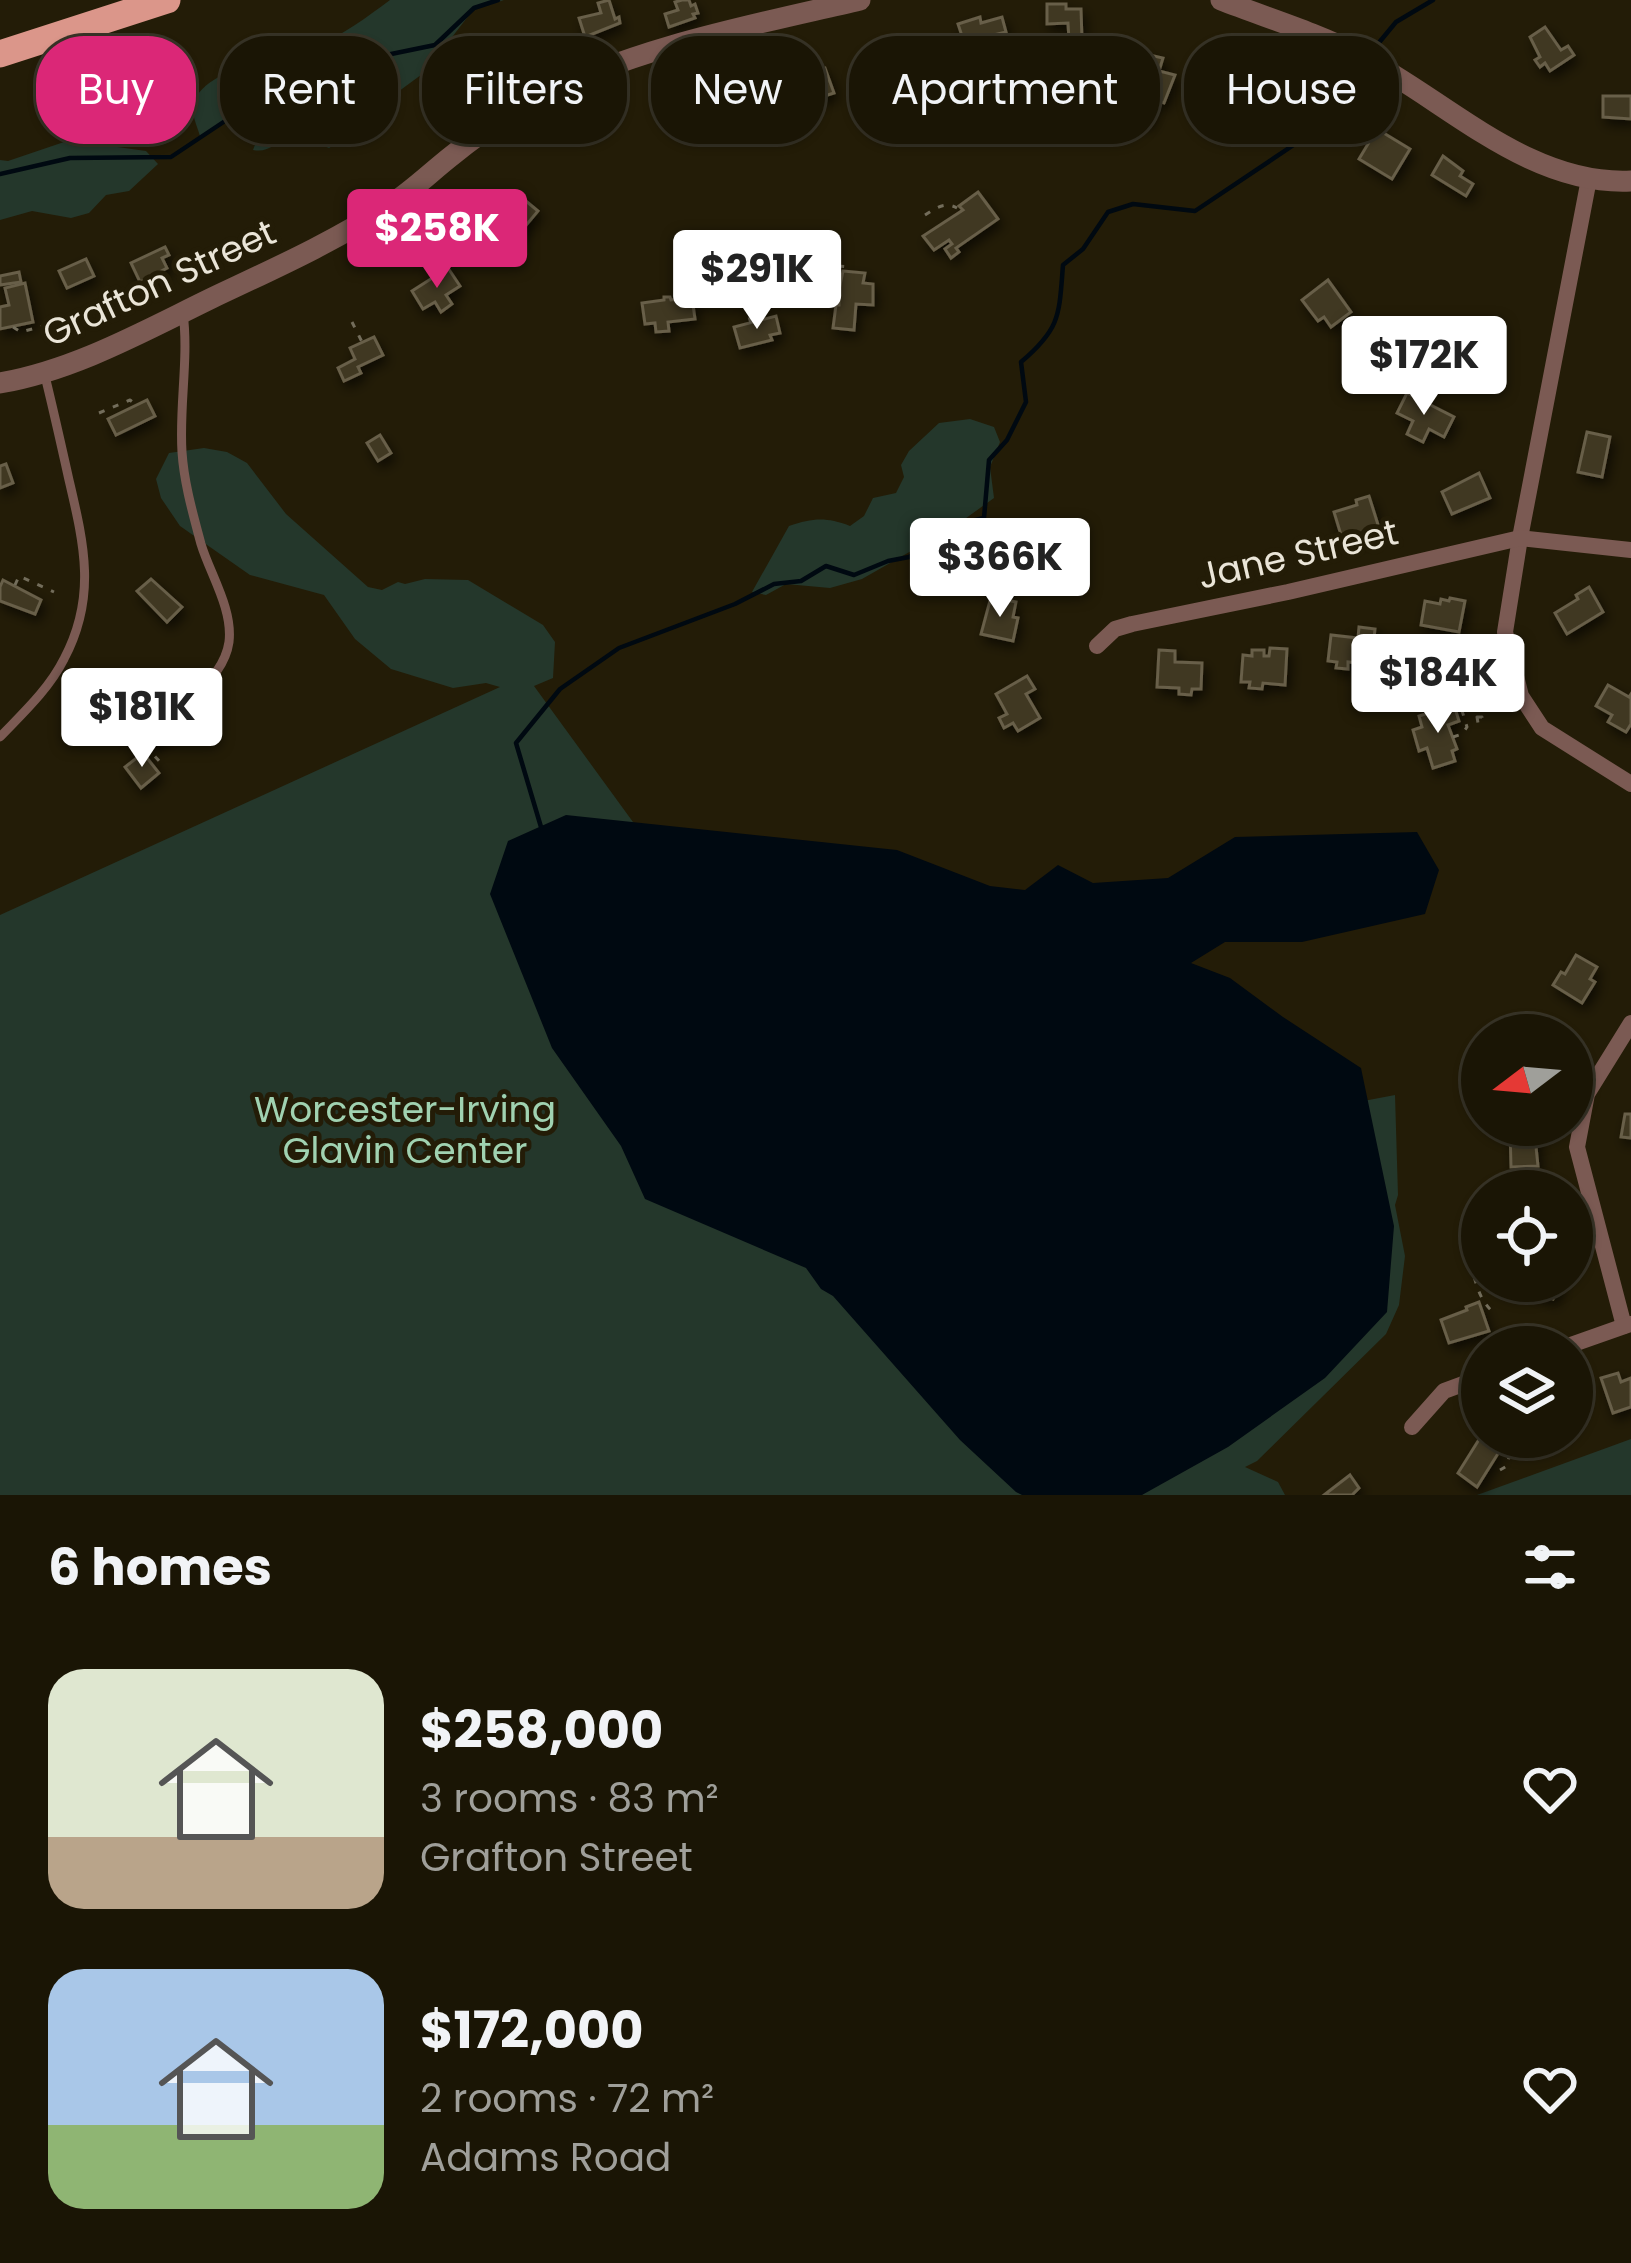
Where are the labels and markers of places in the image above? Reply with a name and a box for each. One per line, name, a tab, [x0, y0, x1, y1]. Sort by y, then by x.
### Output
pin: $258K	[353, 189, 521, 291]
pin: $291K	[673, 230, 841, 332]
pin: $172K	[1340, 316, 1508, 418]
pin: $366K	[916, 518, 1084, 620]
pin: $184K	[1354, 634, 1522, 736]
pin: $181K	[58, 668, 226, 770]

